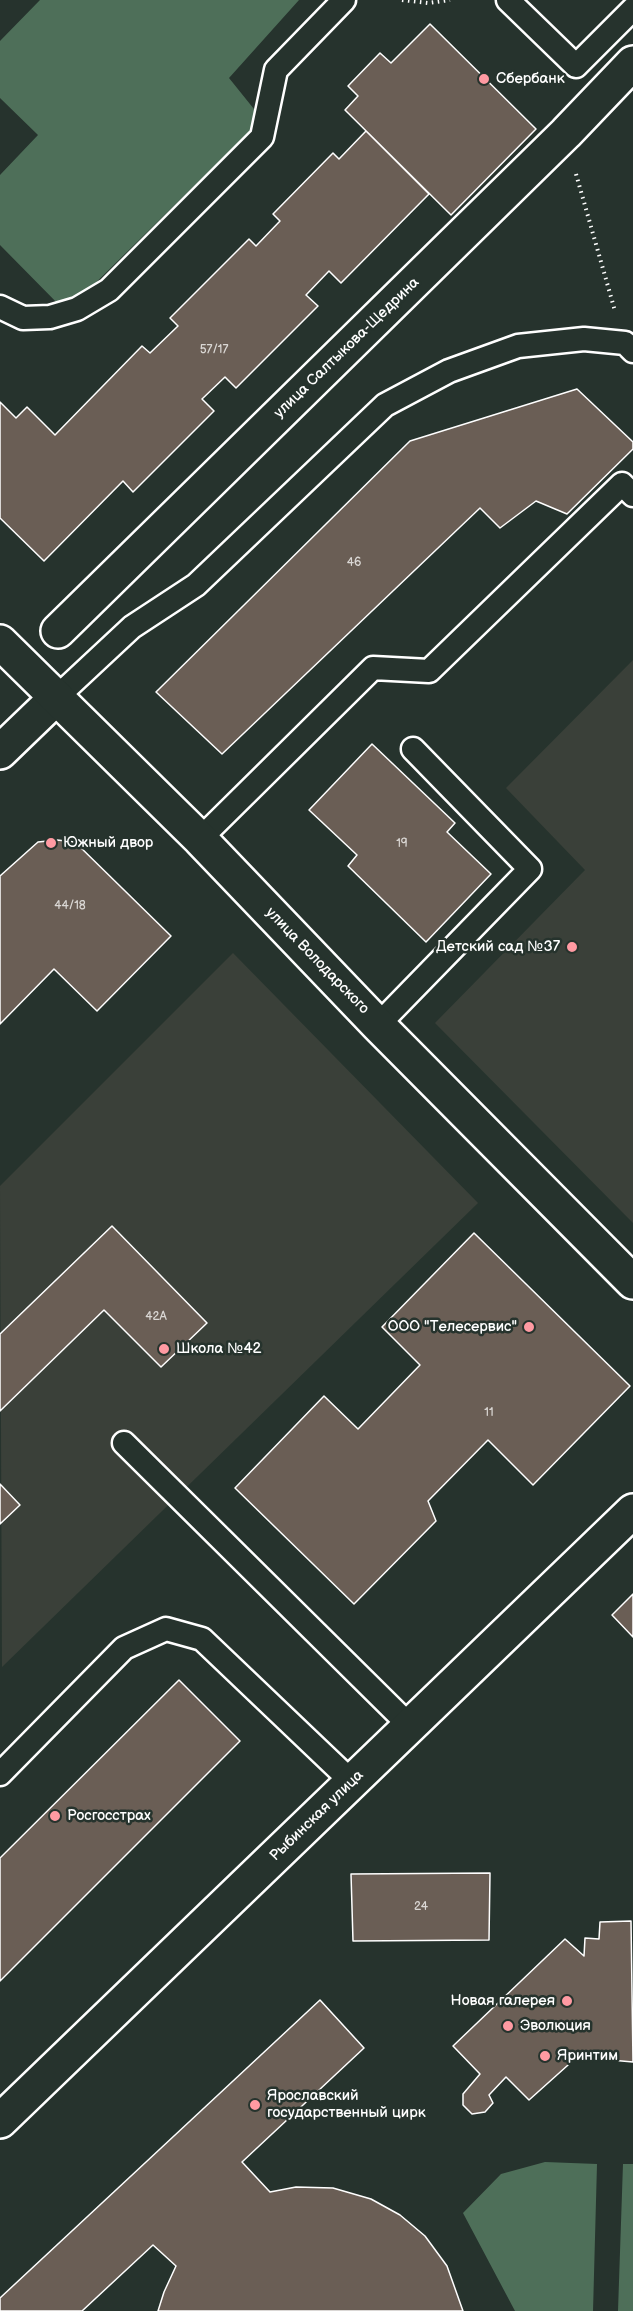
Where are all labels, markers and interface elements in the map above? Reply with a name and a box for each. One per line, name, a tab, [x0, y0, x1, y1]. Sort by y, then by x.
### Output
place label: Сбербанк	[496, 70, 565, 88]
marker: Сбербанк	[477, 72, 491, 86]
street label: улица Салтыкова-Щедрина	[271, 274, 423, 422]
house number: 57/17	[200, 343, 228, 357]
house number: 46	[347, 556, 361, 570]
place label: Южный двор	[63, 834, 153, 852]
marker: Южный двор	[44, 836, 58, 850]
house number: 19	[396, 837, 408, 851]
house number: 44/18	[54, 899, 86, 913]
street label: улица Володарского	[261, 904, 373, 1018]
place label: Детский сад №37	[436, 938, 560, 956]
marker: Детский сад №37	[565, 940, 579, 954]
house number: 42А	[145, 1310, 167, 1324]
place label: ООО "Телесервис"	[388, 1318, 517, 1336]
marker: ООО "Телесервис"	[522, 1320, 536, 1334]
place label: Школа №42	[176, 1340, 261, 1358]
marker: Школа №42	[157, 1342, 171, 1356]
house number: 11	[484, 1406, 494, 1420]
street label: Рыбинская улица	[266, 1767, 368, 1865]
place label: Росгосстрах	[67, 1807, 151, 1825]
marker: Росгосстрах	[48, 1809, 62, 1823]
house number: 24	[414, 1900, 428, 1914]
place label: Новая галерея	[451, 1992, 555, 2010]
marker: Новая галерея	[560, 1994, 574, 2008]
place label: Эволюция	[520, 2017, 591, 2035]
marker: Эволюция	[501, 2019, 515, 2033]
place label: Яринтим	[557, 2047, 618, 2065]
marker: Яринтим	[538, 2049, 552, 2063]
place label: Ярославский государственный цирк	[267, 2087, 426, 2122]
marker: Ярославский государственный цирк	[248, 2098, 262, 2112]

